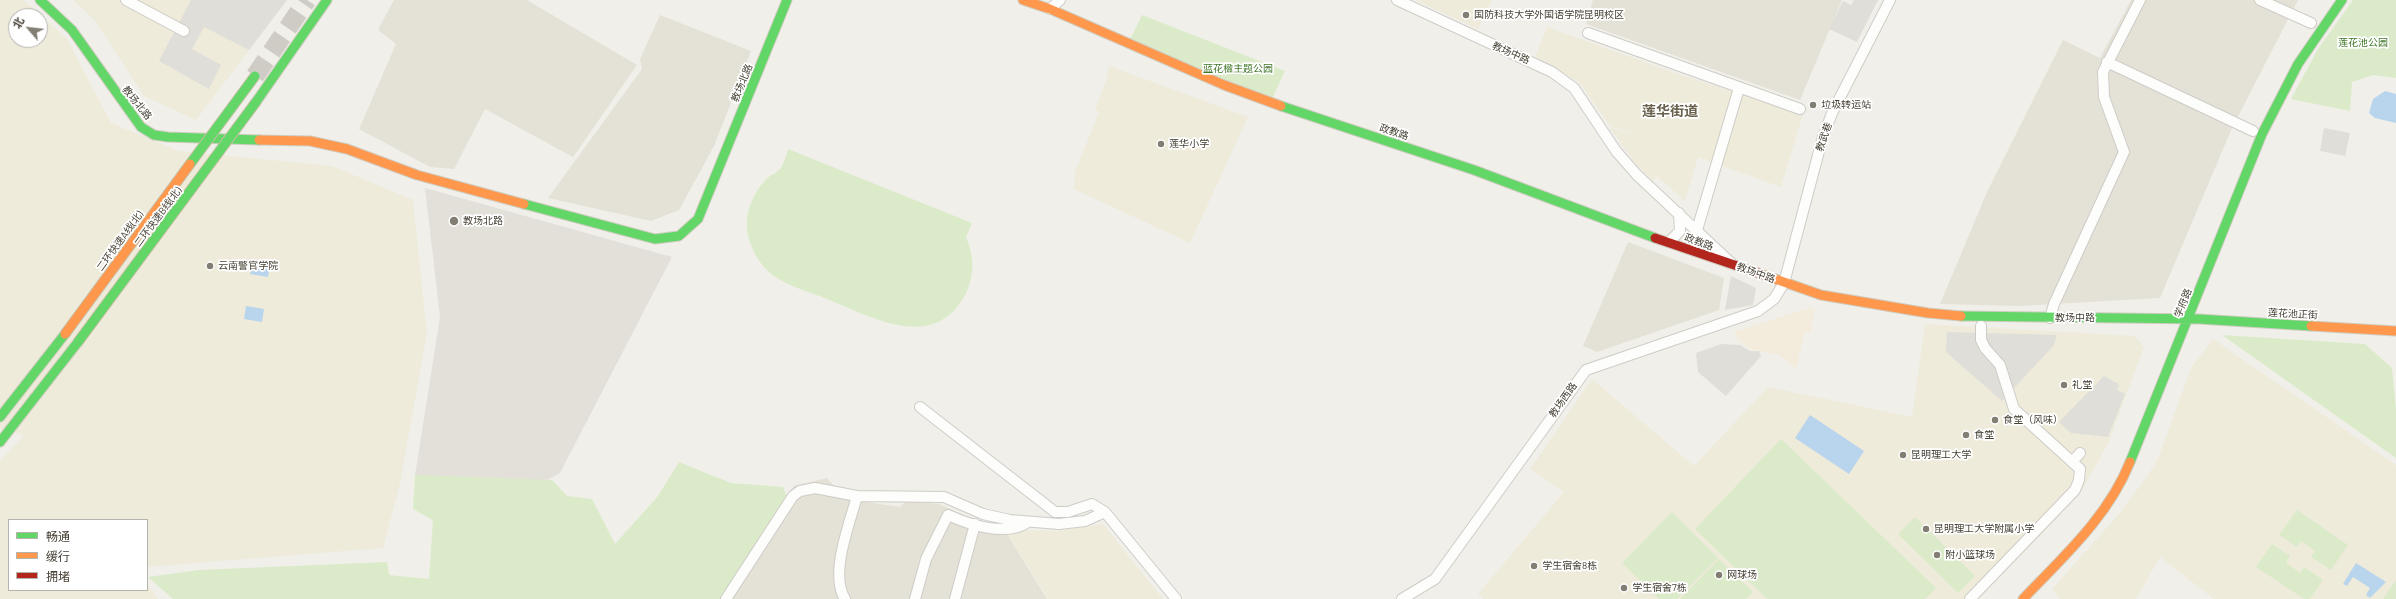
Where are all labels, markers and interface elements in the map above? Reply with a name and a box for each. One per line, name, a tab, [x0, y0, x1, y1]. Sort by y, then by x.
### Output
north arrow	[8, 8, 48, 48]
place label: 国防科技大学外国语学院昆明校区	[1474, 9, 1624, 21]
marker: 国防科技大学外国语学院昆明校区	[1461, 10, 1471, 20]
text: 北	[10, 15, 26, 31]
park label: 莲花池公园	[2338, 37, 2388, 49]
street label: 教场中路	[1490, 39, 1532, 67]
street label: 教场北路	[729, 62, 755, 104]
park label: 蓝花楹主题公园	[1203, 63, 1273, 75]
street label: 教场北路	[120, 84, 154, 122]
place label: 垃圾转运站	[1821, 99, 1871, 111]
marker: 垃圾转运站	[1808, 100, 1818, 110]
district label: 莲华街道	[1642, 103, 1698, 119]
street label: 教武巷	[1813, 121, 1835, 153]
street label: 政教路	[1378, 122, 1410, 142]
place label: 莲华小学	[1169, 138, 1209, 150]
marker: 莲华小学	[1156, 139, 1166, 149]
street label: 二环快速B线(北)	[132, 185, 184, 249]
street label: 二环快速A线(北)	[94, 209, 146, 273]
marker: 教场北路	[448, 215, 460, 227]
place label: 教场北路	[463, 215, 503, 227]
street label: 政教路	[1683, 231, 1715, 253]
place label: 云南警官学院	[218, 260, 278, 272]
marker: 云南警官学院	[205, 261, 215, 271]
street label: 教场中路	[1735, 261, 1777, 285]
street label: 学府路	[2172, 287, 2194, 319]
street label: 莲花池正街	[2268, 307, 2318, 321]
street label: 教场中路	[2055, 312, 2095, 324]
place label: 礼堂	[2072, 379, 2092, 391]
street label: 教场西路	[1547, 380, 1579, 420]
marker: 礼堂	[2059, 380, 2069, 390]
place label: 食堂（风味）	[2003, 414, 2063, 426]
marker: 食堂（风味）	[1990, 415, 2000, 425]
place label: 食堂	[1974, 429, 1994, 441]
marker: 食堂	[1961, 430, 1971, 440]
place label: 昆明理工大学	[1911, 449, 1971, 461]
marker: 昆明理工大学	[1898, 450, 1908, 460]
legend	[8, 519, 148, 591]
place label: 昆明理工大学附属小学	[1934, 523, 2034, 535]
marker: 昆明理工大学附属小学	[1921, 524, 1931, 534]
text: 畅通	[46, 529, 70, 543]
text: 缓行	[46, 549, 70, 563]
place label: 附小篮球场	[1945, 549, 1995, 561]
marker: 附小篮球场	[1932, 550, 1942, 560]
place label: 学生宿舍8栋	[1542, 560, 1597, 572]
marker: 学生宿舍8栋	[1529, 561, 1539, 571]
text: 拥堵	[46, 569, 70, 583]
place label: 网球场	[1727, 569, 1757, 581]
marker: 网球场	[1714, 570, 1724, 580]
place label: 学生宿舍7栋	[1632, 582, 1687, 594]
marker: 学生宿舍7栋	[1619, 583, 1629, 593]

